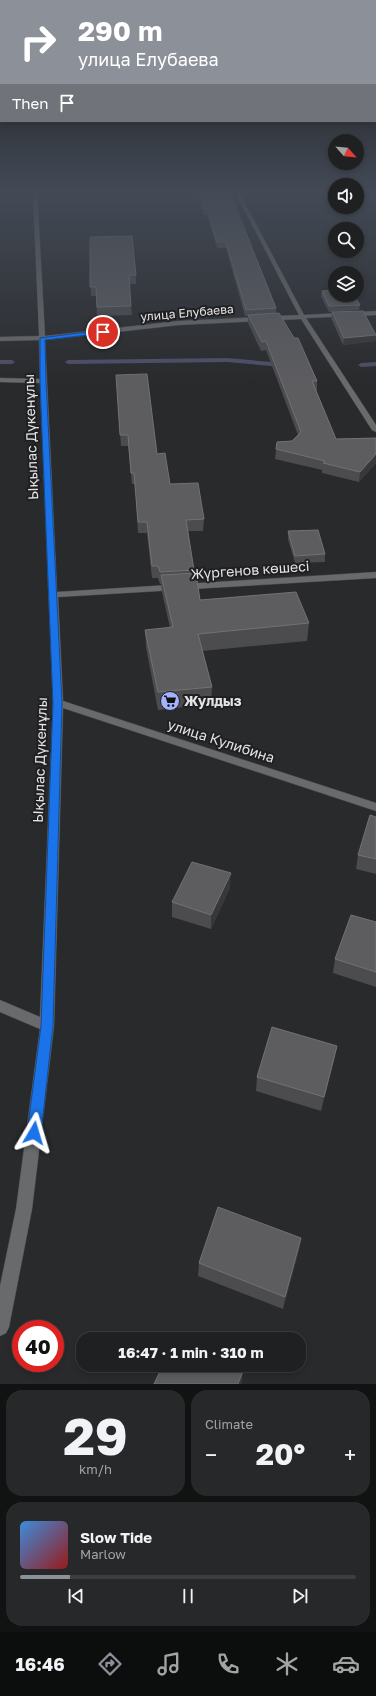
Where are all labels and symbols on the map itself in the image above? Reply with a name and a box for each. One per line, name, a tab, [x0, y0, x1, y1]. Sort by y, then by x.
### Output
north arrow	[328, 134, 364, 170]
street label: улица Елубаева	[140, 301, 234, 324]
pin	[86, 315, 120, 349]
street label: Ықылас Дүкенұлы	[20, 374, 42, 500]
street label: Жүргенов көшесі	[190, 557, 310, 582]
supermarket icon: Жулдыз	[159, 690, 181, 712]
place label: Жулдыз	[184, 692, 242, 709]
street label: Ықылас Дүкенұлы	[29, 697, 51, 823]
street label: улица Кулибина	[166, 715, 277, 766]
position arrow	[13, 1112, 55, 1154]
speed limit sign: 40	[12, 1320, 64, 1372]

